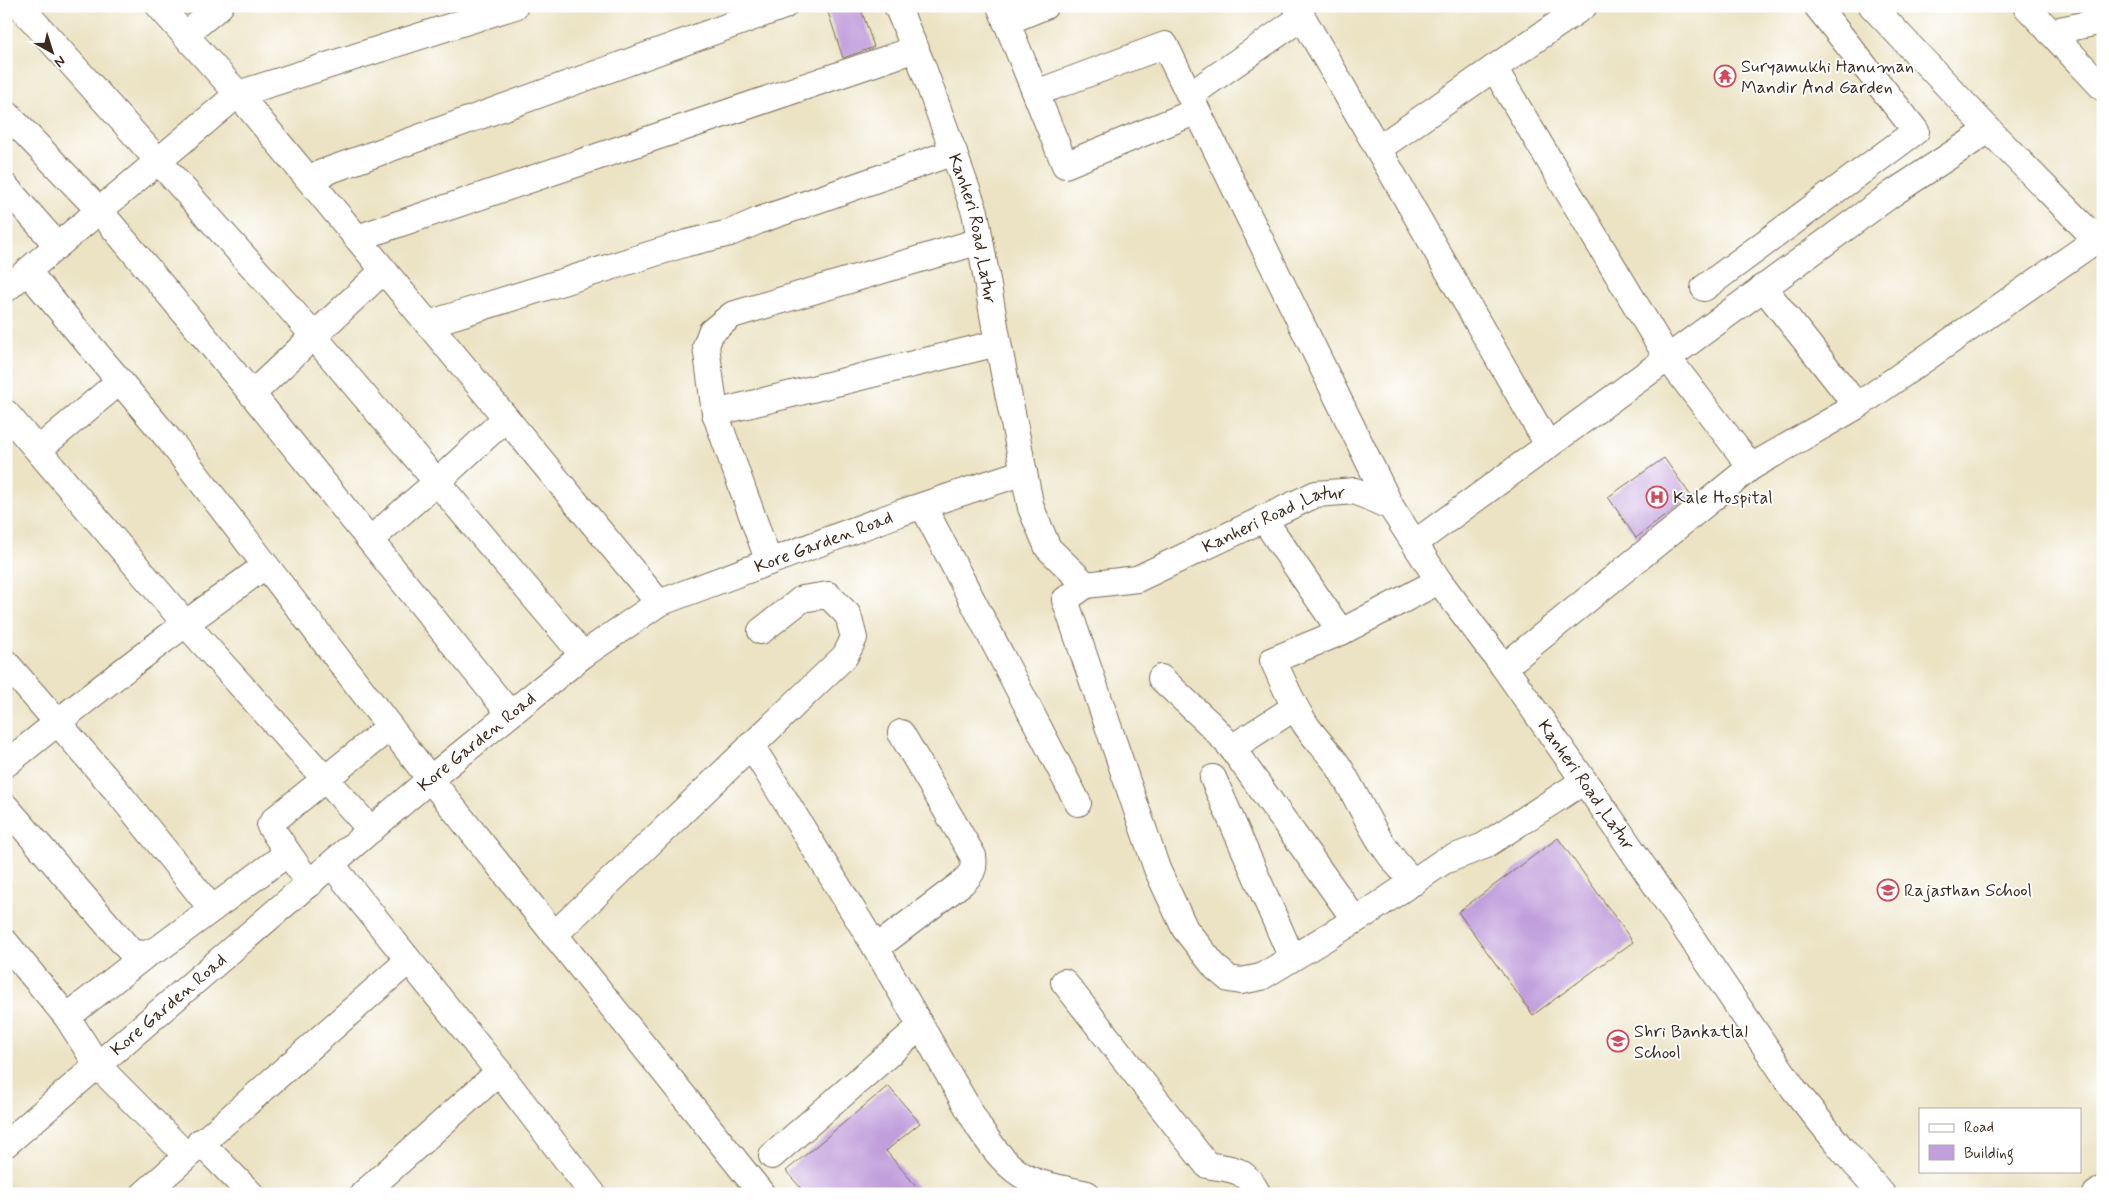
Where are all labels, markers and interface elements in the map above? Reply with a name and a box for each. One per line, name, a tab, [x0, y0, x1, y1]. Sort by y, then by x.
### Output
north arrow	[28, 28, 78, 78]
text: N	[50, 51, 69, 71]
place label: Suryamukhi Hanuman Mandir And Garden	[1741, 55, 1914, 100]
temple icon: Suryamukhi Hanuman Mandir And Garden	[1713, 64, 1737, 88]
street label: Kanheri Road ,Latur	[942, 150, 1002, 306]
street label: Kanheri Road ,Latur	[1199, 481, 1347, 559]
hospital icon: Kale Hospital	[1645, 485, 1669, 509]
place label: Kale Hospital	[1673, 486, 1773, 510]
street label: Kore Garden Road	[751, 506, 896, 579]
street label: Kore Garden Road	[413, 687, 541, 798]
street label: Kanheri Road ,Latur	[1532, 715, 1640, 856]
school or university icon: Rajasthan School	[1876, 878, 1900, 902]
place label: Rajasthan School	[1904, 879, 2032, 903]
street label: Kore Garden Road	[106, 948, 232, 1062]
place label: Shri Bankatlal School	[1634, 1020, 1748, 1065]
school or university icon: Shri Bankatlal School	[1606, 1029, 1630, 1053]
legend	[1919, 1108, 2082, 1172]
text: Road	[1964, 1118, 1994, 1138]
text: Building	[1964, 1144, 2014, 1165]

